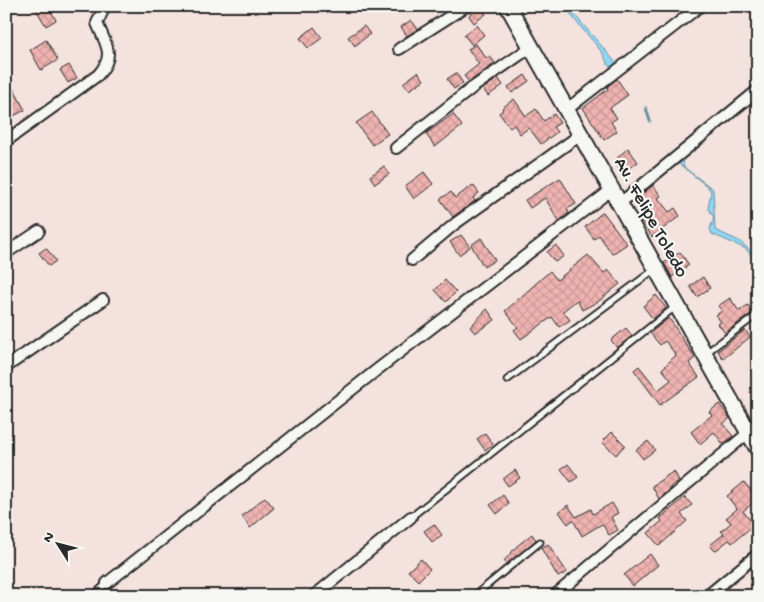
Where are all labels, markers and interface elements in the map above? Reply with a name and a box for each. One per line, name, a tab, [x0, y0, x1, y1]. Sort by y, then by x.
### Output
street label: Av. Felipe Toledo	[608, 154, 693, 282]
north arrow	[32, 520, 82, 570]
text: N	[40, 529, 59, 547]

